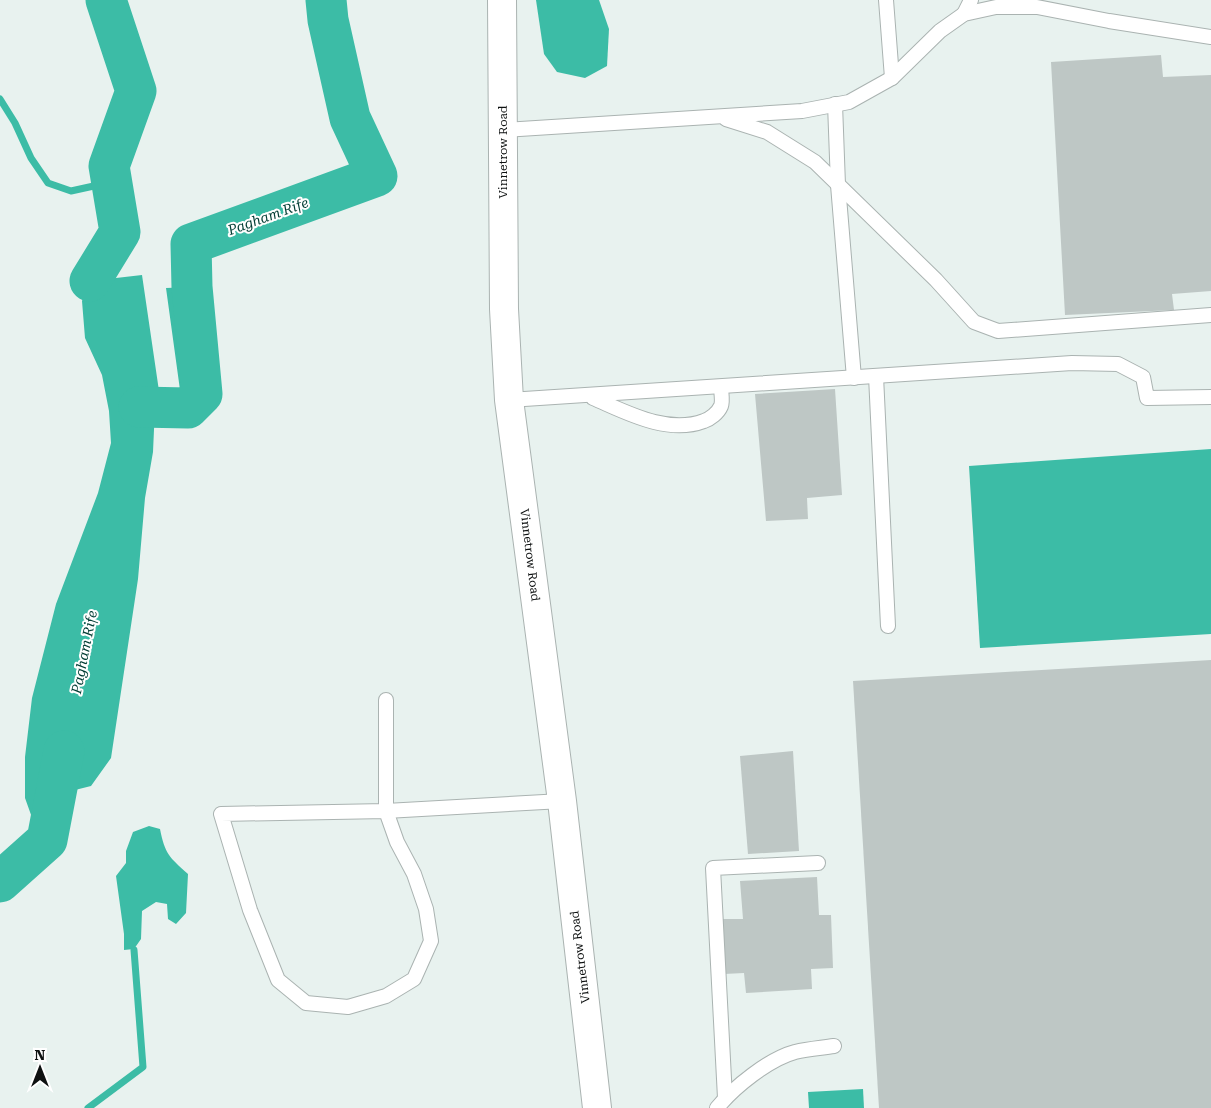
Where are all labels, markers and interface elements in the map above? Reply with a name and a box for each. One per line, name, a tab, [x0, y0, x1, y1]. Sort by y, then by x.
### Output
street label: Vinnetrow Road	[496, 105, 510, 199]
water label: Pagham Rife	[225, 194, 310, 238]
street label: Vinnetrow Road	[517, 508, 543, 602]
water label: Pagham Rife	[68, 609, 100, 696]
street label: Vinnetrow Road	[567, 910, 593, 1004]
north arrow	[15, 1043, 65, 1093]
text: N	[35, 1047, 46, 1063]

